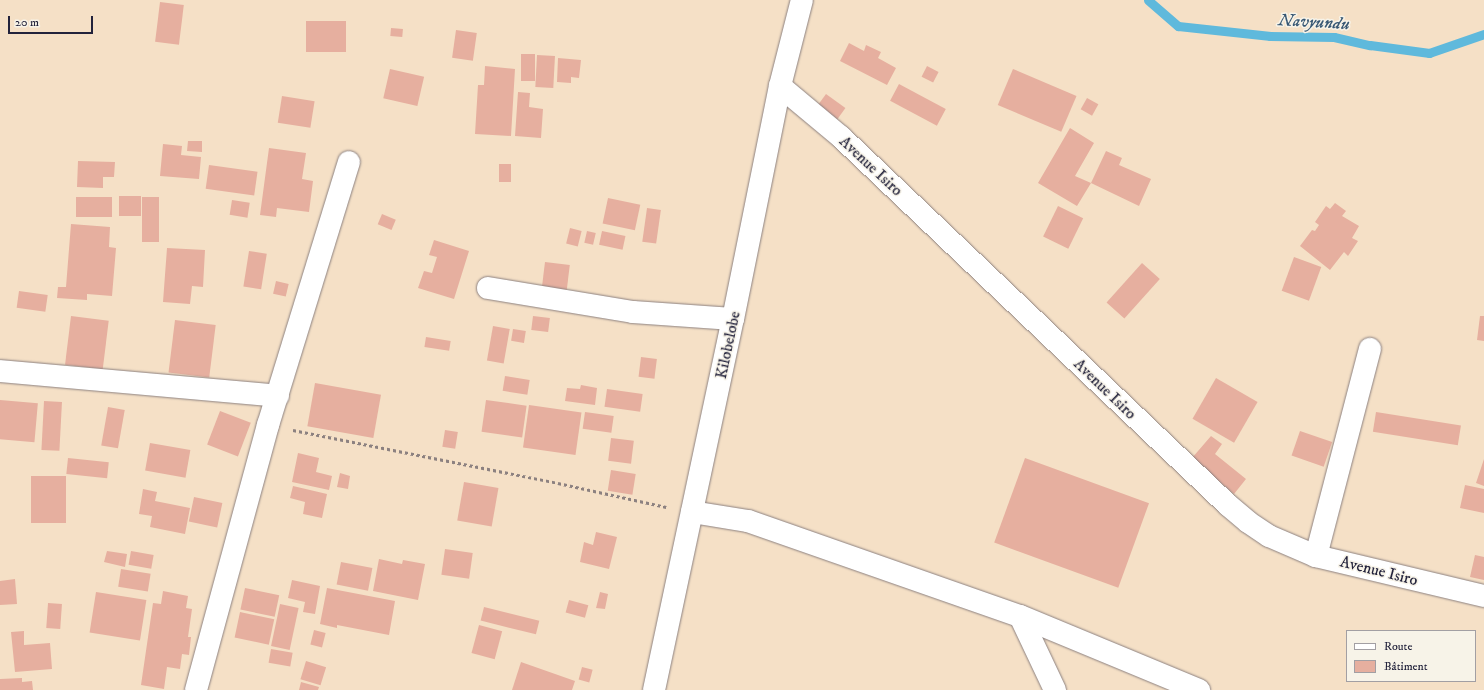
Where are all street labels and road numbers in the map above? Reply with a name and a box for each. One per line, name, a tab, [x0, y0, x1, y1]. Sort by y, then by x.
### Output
street label: Avenue Isiro	[835, 132, 907, 200]
street label: Kilobelobe	[711, 309, 745, 381]
street label: Avenue Isiro	[1070, 355, 1140, 423]
street label: Avenue Isiro	[1338, 552, 1420, 590]

